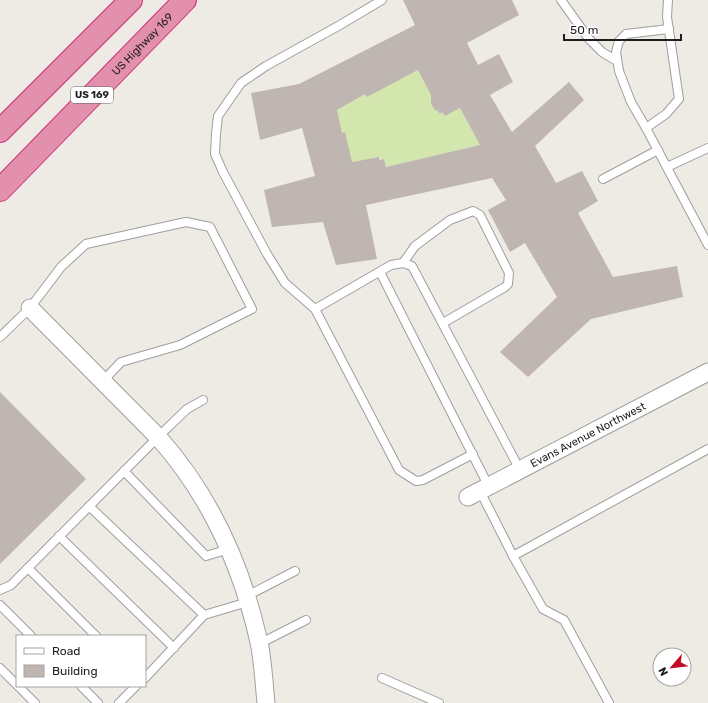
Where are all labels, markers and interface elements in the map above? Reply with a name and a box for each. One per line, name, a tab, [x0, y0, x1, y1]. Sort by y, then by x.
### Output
street label: US Highway 169	[109, 10, 176, 78]
scale bar	[564, 16, 681, 42]
text: 50 m	[570, 23, 598, 37]
road number: US 169	[71, 87, 113, 103]
street label: Evans Avenue Northwest	[528, 399, 648, 470]
legend	[16, 635, 146, 687]
text: Road	[52, 644, 80, 658]
north arrow	[652, 647, 692, 687]
text: Building	[52, 664, 98, 678]
text: N	[656, 665, 671, 678]

